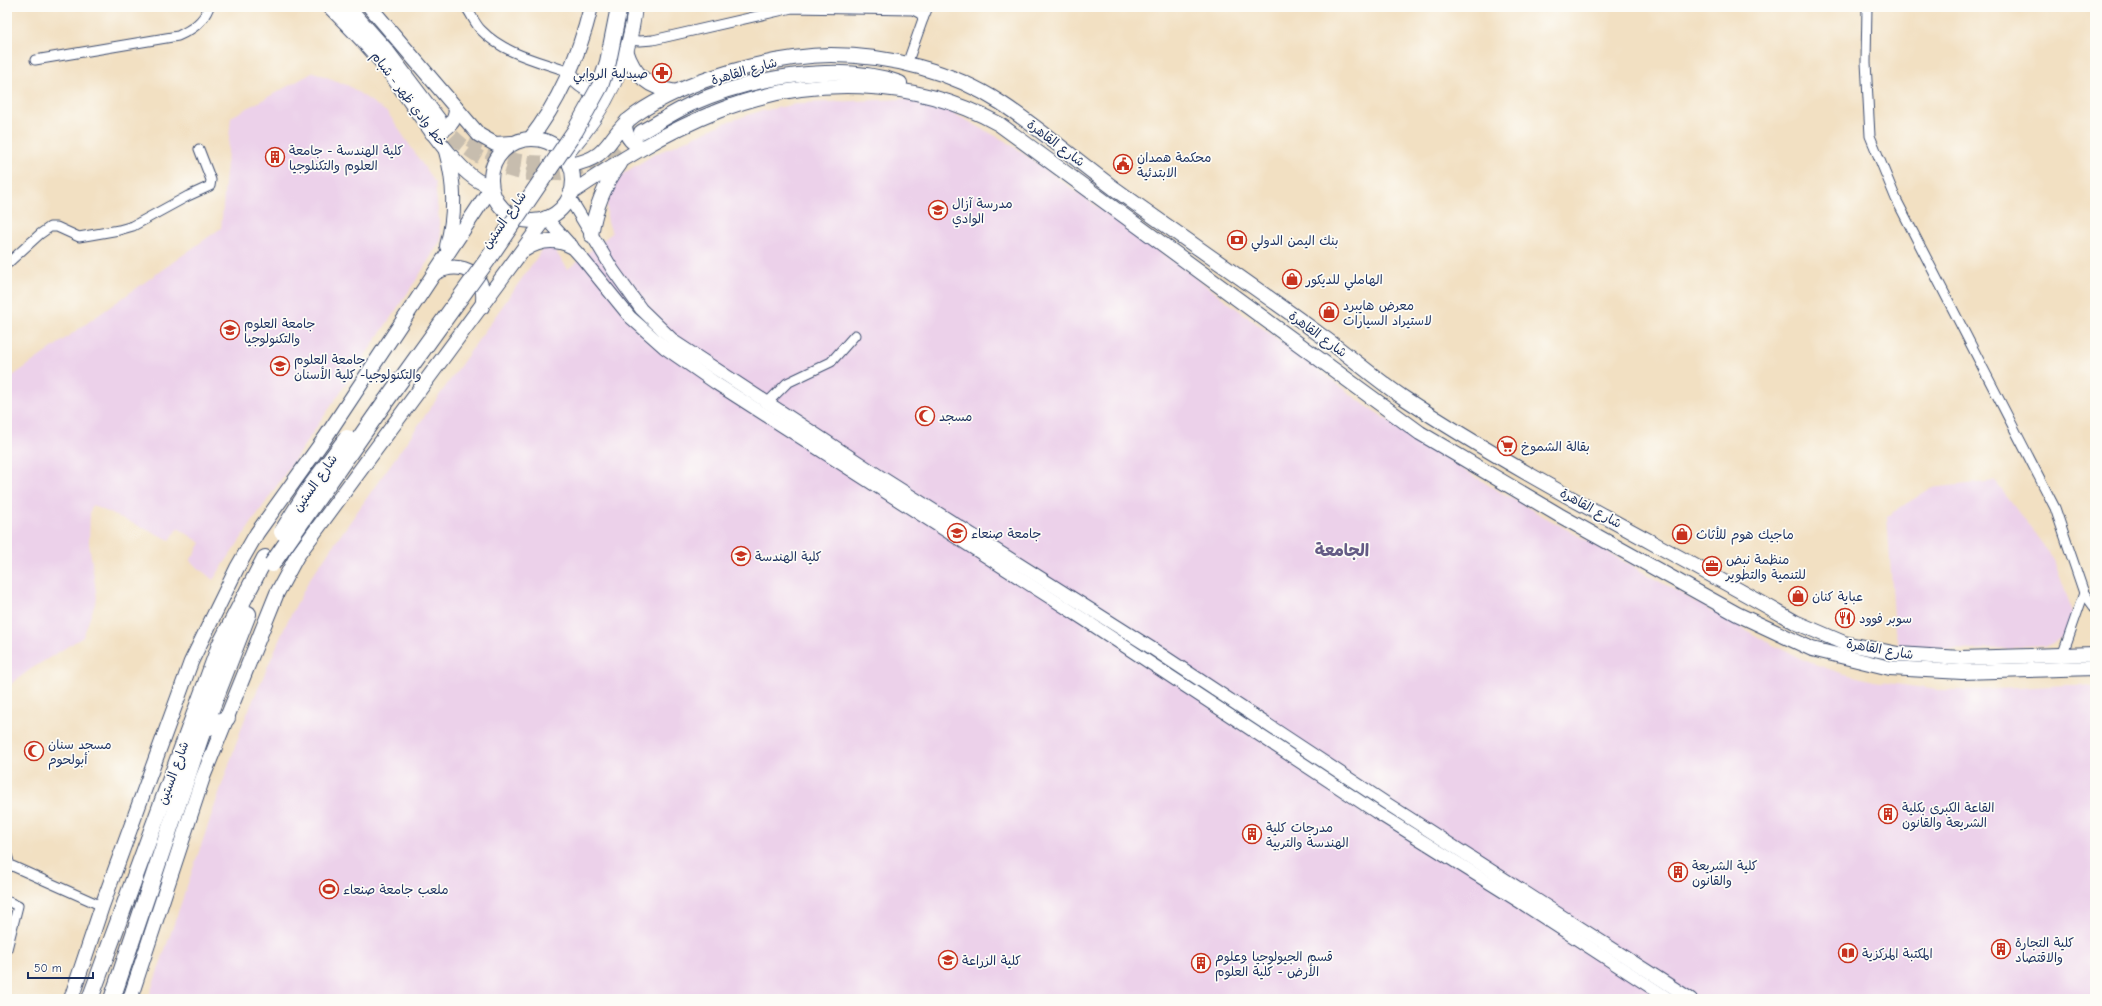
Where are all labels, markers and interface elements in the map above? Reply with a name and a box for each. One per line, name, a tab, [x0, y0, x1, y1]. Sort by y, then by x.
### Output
street label: خط وادي ظهر - شبام	[366, 49, 450, 151]
street label: شارع القاهرة	[709, 54, 779, 90]
pharmacy icon: صيدلية الروابي	[651, 62, 673, 84]
place label: صيدلية الروابي	[573, 66, 648, 85]
street label: شارع القاهرة	[1023, 117, 1088, 171]
place label: كلية الهندسة - جامعة العلوم والتكنلوجيا	[289, 143, 404, 176]
building icon: كلية الهندسة - جامعة العلوم والتكنلوجيا	[264, 146, 286, 168]
place label: محكمة همدان الابتدئية	[1137, 150, 1211, 181]
public building icon: محكمة همدان الابتدئية	[1112, 153, 1134, 175]
street label: شارع الستين	[479, 188, 531, 253]
place label: مدرسة آزال الوادي	[952, 196, 1013, 228]
school or university icon: مدرسة آزال الوادي	[927, 199, 949, 221]
bank icon: بنك اليمن الدولي	[1226, 229, 1248, 251]
place label: بنك اليمن الدولي	[1251, 233, 1339, 252]
shop icon: الهاملي للديكور	[1281, 268, 1303, 290]
place label: الهاملي للديكور	[1305, 272, 1383, 291]
place label: معرض هايبرد لاستيراد السيارات	[1343, 298, 1432, 329]
shop icon: معرض هايبرد لاستيراد السيارات	[1318, 301, 1340, 323]
street label: شارع القاهرة	[1285, 308, 1350, 362]
place label: جامعة العلوم والتكنولوجيا	[244, 316, 316, 347]
school or university icon: جامعة العلوم والتكنولوجيا	[219, 319, 241, 341]
place label: جامعة العلوم والتكنولوجيا- كلية الأسنان	[294, 352, 422, 383]
school or university icon: جامعة العلوم والتكنولوجيا- كلية الأسنان	[269, 355, 291, 377]
mosque icon: مسجد	[914, 405, 936, 427]
place label: مسجد	[939, 409, 972, 425]
supermarket icon: بقالة الشموخ	[1496, 435, 1518, 457]
place label: بقالة الشموخ	[1521, 439, 1590, 456]
street label: شارع الستين	[290, 451, 342, 516]
street label: شارع القاهرة	[1557, 485, 1624, 533]
school or university icon: جامعة صنعاء	[946, 522, 968, 544]
shop icon: ماجيك هوم للأثاث	[1671, 523, 1693, 545]
place label: جامعة صنعاء	[971, 526, 1041, 542]
place label: ماجيك هوم للأثاث	[1696, 526, 1794, 545]
district label: الجامعة	[1315, 541, 1369, 560]
school or university icon: كلية الهندسة	[730, 545, 752, 567]
place label: كلية الهندسة	[755, 549, 822, 565]
place label: منظمة نبض للتنمية والتطوير	[1725, 552, 1806, 583]
office icon: منظمة نبض للتنمية والتطوير	[1701, 555, 1723, 577]
shop icon: عباية كنان	[1787, 585, 1809, 607]
place label: عباية كنان	[1812, 589, 1863, 605]
restaurant icon: سوبر فوود	[1834, 607, 1856, 629]
place label: سوبر فوود	[1859, 611, 1912, 627]
street label: شارع القاهرة	[1845, 636, 1915, 664]
place label: مسجد سنان أبولحوم	[48, 737, 112, 770]
street label: شارع الستين	[155, 739, 193, 808]
mosque icon: مسجد سنان أبولحوم	[23, 740, 45, 762]
place label: القاعة الكبرى بكلية الشريعة والقانون	[1902, 800, 1994, 831]
building icon: القاعة الكبرى بكلية الشريعة والقانون	[1877, 803, 1899, 825]
place label: مدرجات كلية الهندسة والتربية	[1266, 820, 1349, 851]
building icon: مدرجات كلية الهندسة والتربية	[1241, 823, 1263, 845]
place label: كلية الشريعة والقانون	[1692, 858, 1758, 889]
building icon: كلية الشريعة والقانون	[1667, 861, 1689, 883]
sports icon: ملعب جامعة صنعاء	[318, 878, 340, 900]
place label: ملعب جامعة صنعاء	[343, 882, 449, 898]
place label: كلية التجارة والاقتصاد	[2015, 935, 2075, 966]
building icon: كلية التجارة والاقتصاد	[1990, 938, 2012, 960]
library icon: المكتبة المركزية	[1837, 942, 1859, 964]
place label: المكتبة المركزية	[1862, 946, 1933, 962]
school or university icon: كلية الزراعة	[937, 949, 959, 971]
place label: قسم الجيولوجيا وعلوم الأرض - كلية العلوم	[1215, 949, 1333, 982]
building icon: قسم الجيولوجيا وعلوم الأرض - كلية العلوم	[1190, 952, 1212, 974]
place label: كلية الزراعة	[962, 953, 1022, 969]
scale bar	[28, 954, 93, 980]
text: 50 m	[34, 961, 62, 975]

